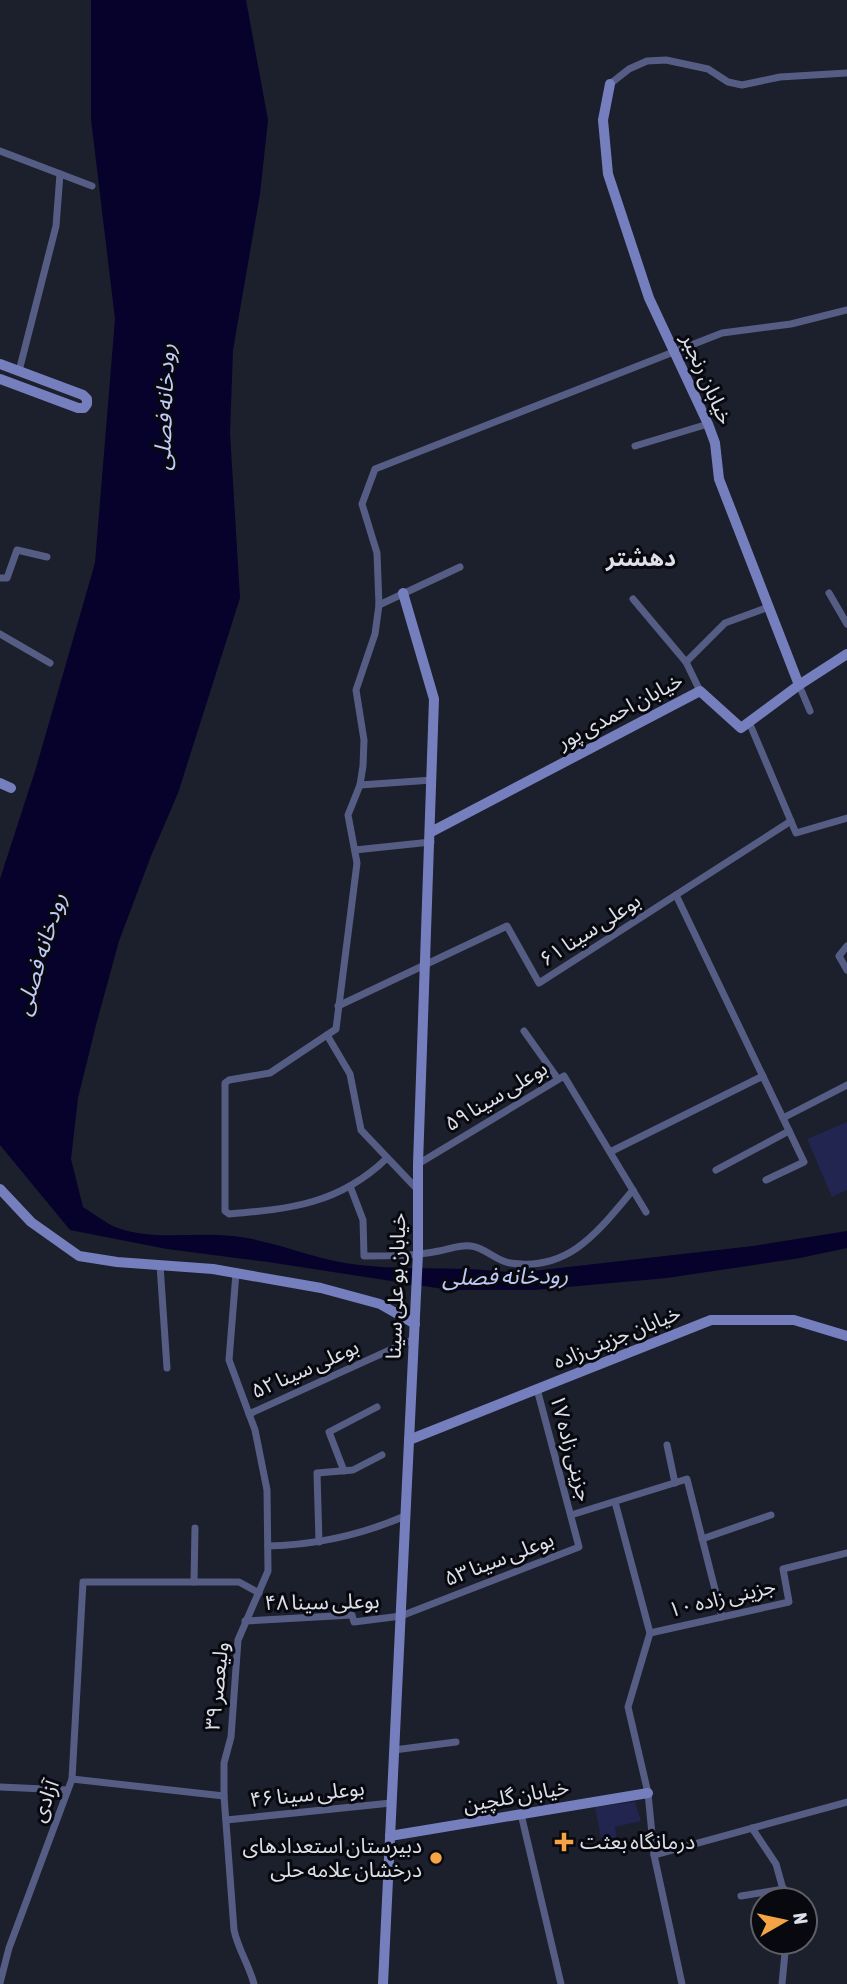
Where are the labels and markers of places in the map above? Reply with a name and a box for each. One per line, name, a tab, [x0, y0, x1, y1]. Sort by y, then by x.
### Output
place label: درمانگاه بعثت	[580, 1829, 695, 1854]
marker: درمانگاه بعثت	[554, 1832, 574, 1852]
place label: دبیرستان استعدادهای درخشان علامه حلی	[243, 1833, 422, 1882]
marker: دبیرستان استعدادهای درخشان علامه حلی	[428, 1850, 444, 1866]

